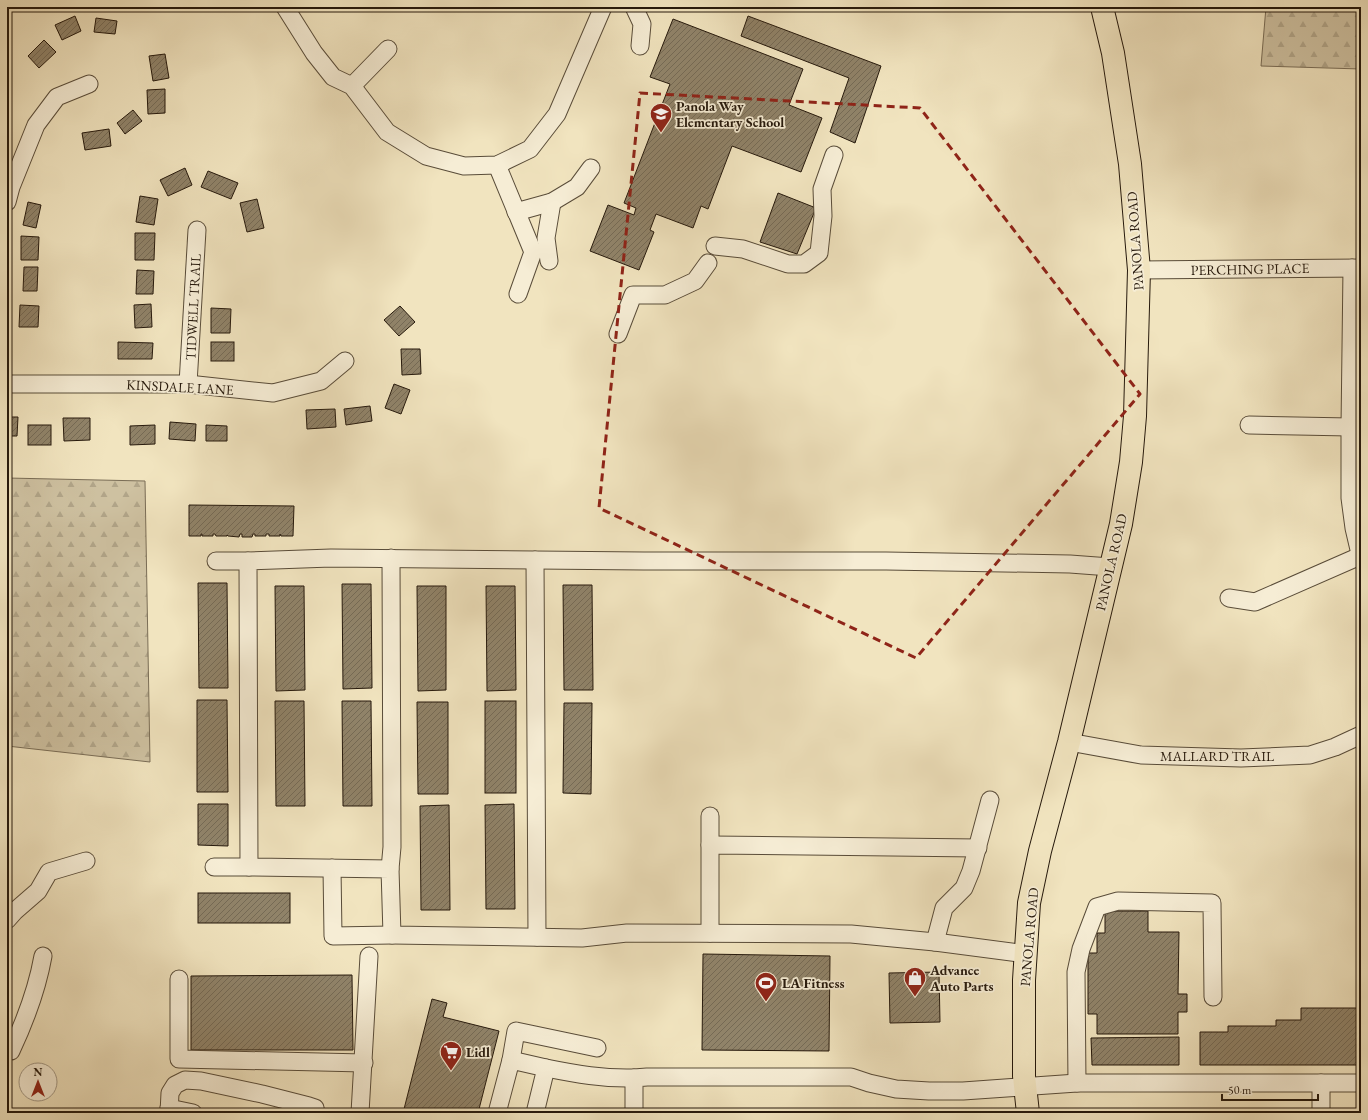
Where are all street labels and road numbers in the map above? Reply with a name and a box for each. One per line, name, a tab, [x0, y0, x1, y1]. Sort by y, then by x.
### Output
street label: PANOLA ROAD	[1123, 191, 1147, 291]
street label: TIDWELL TRAIL	[181, 252, 205, 361]
street label: PERCHING PLACE	[1190, 259, 1310, 279]
street label: KINSDALE LANE	[126, 375, 234, 399]
street label: PANOLA ROAD	[1091, 511, 1131, 612]
street label: MALLARD TRAIL	[1160, 747, 1275, 765]
street label: PANOLA ROAD	[1016, 886, 1042, 987]

